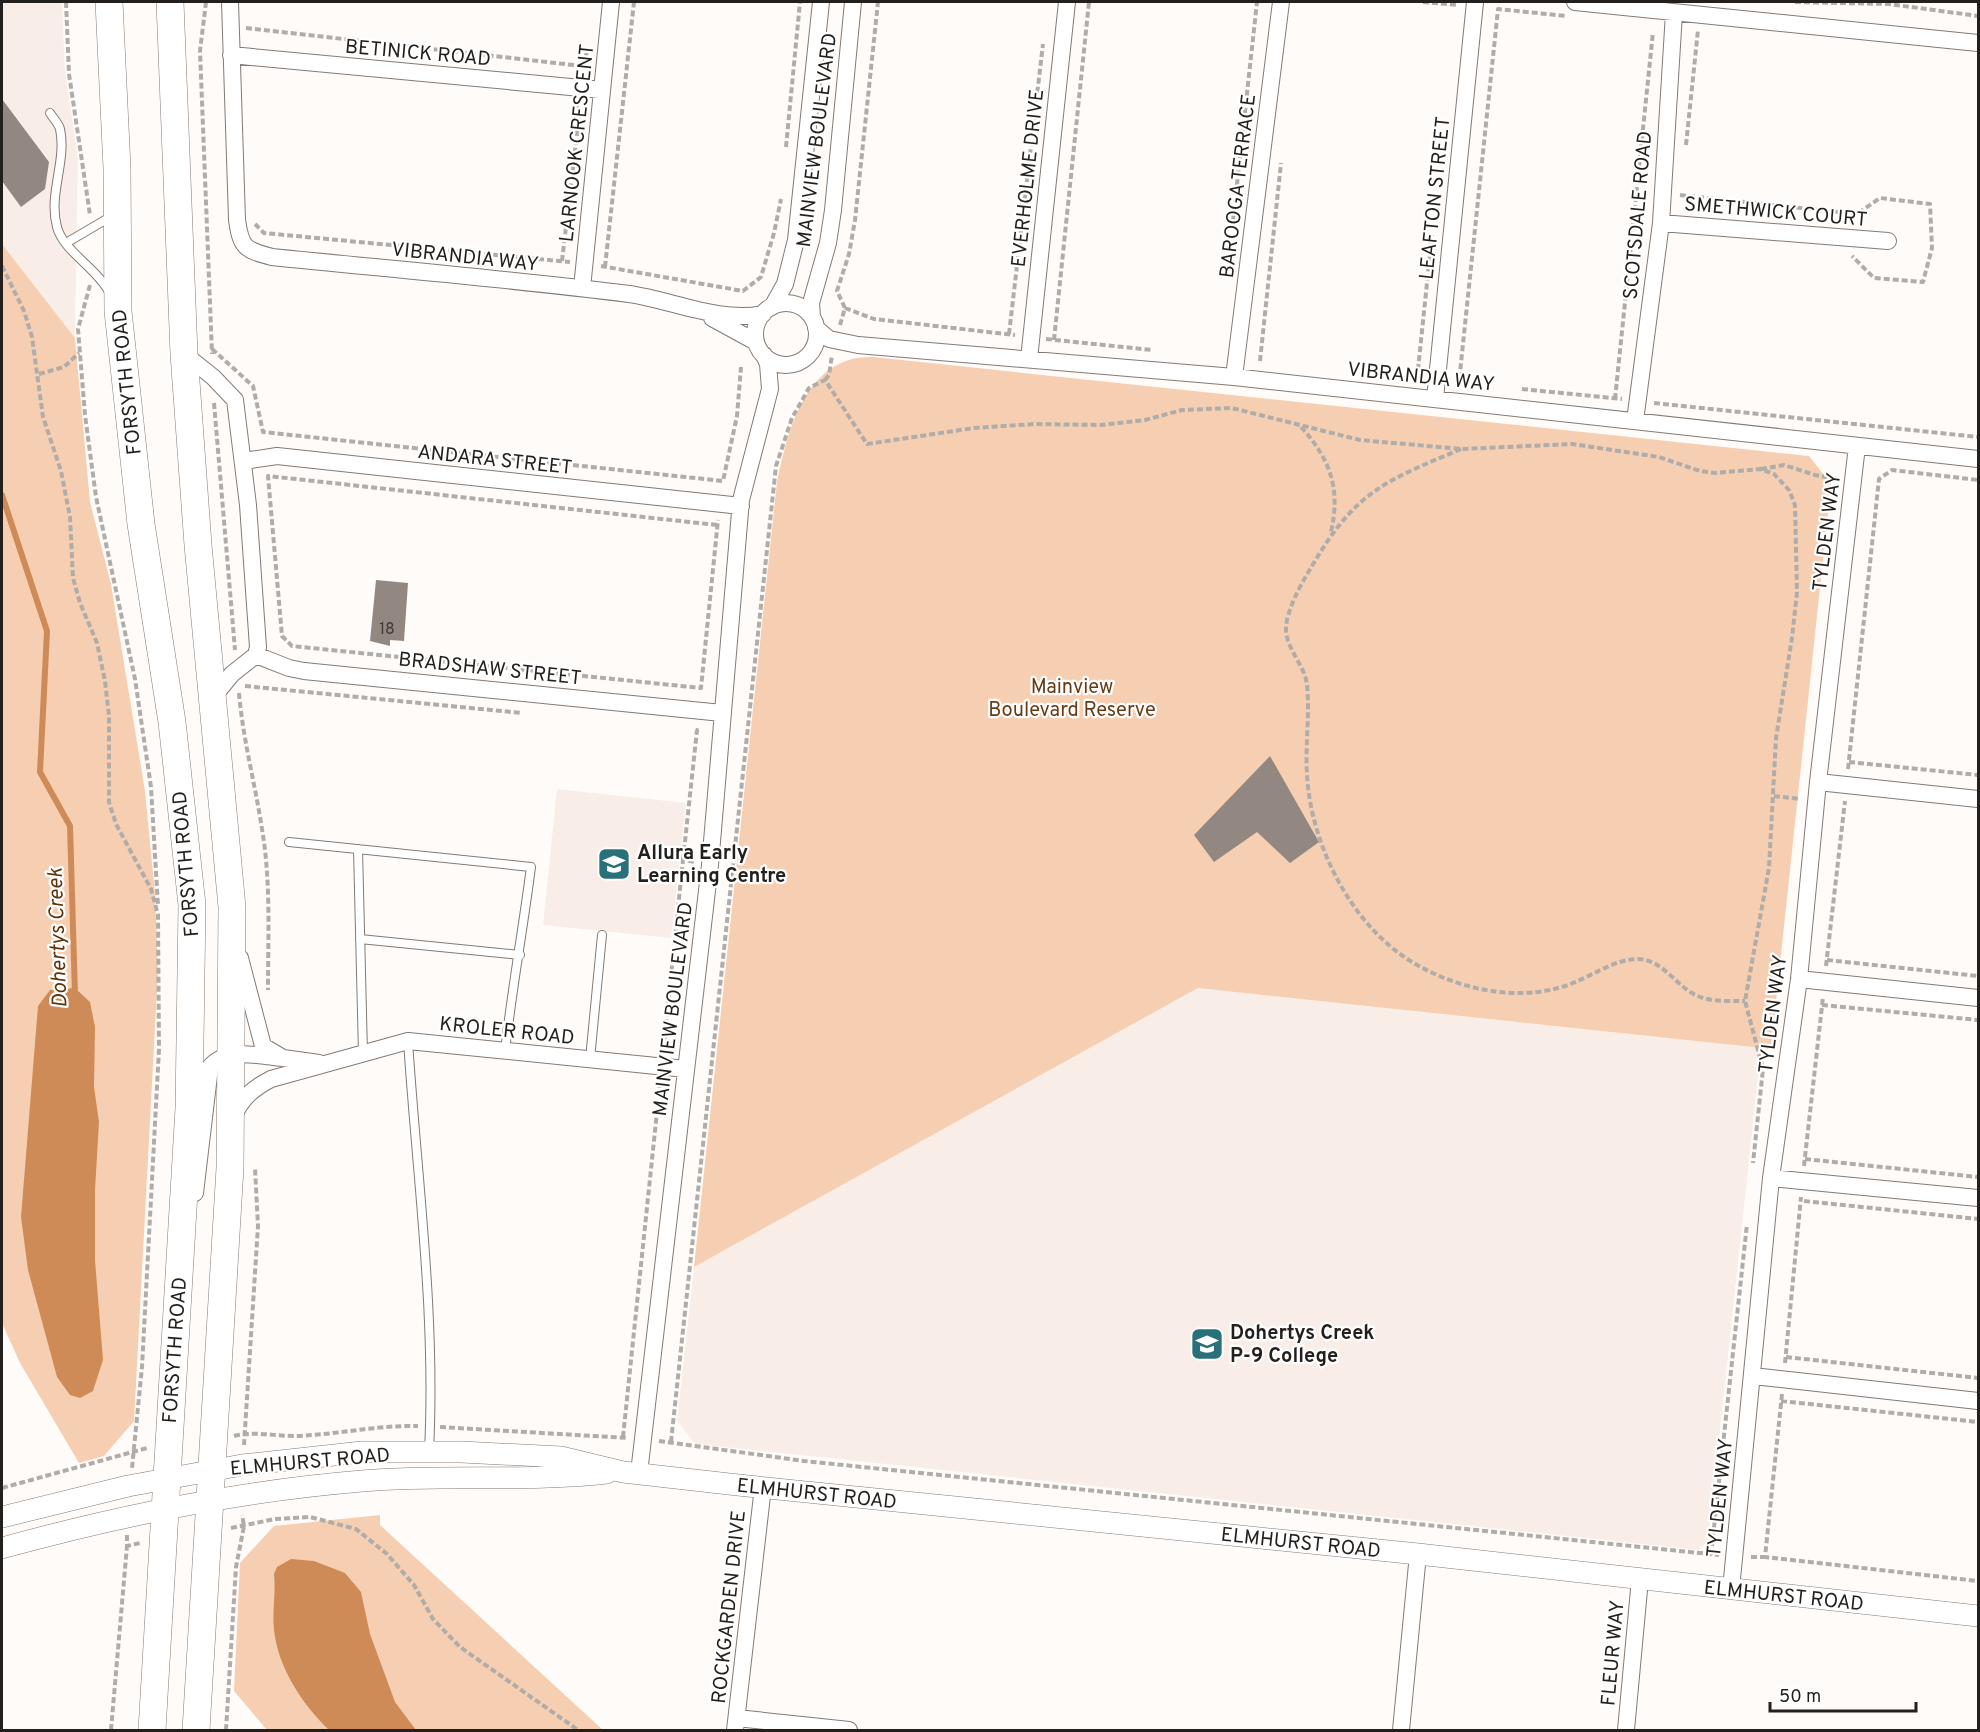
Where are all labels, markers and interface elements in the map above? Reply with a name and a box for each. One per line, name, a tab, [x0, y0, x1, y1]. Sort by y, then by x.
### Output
street label: MAINVIEW BOULEVARD	[792, 32, 844, 249]
street label: BETINICK ROAD	[344, 35, 492, 73]
street label: LARNOOK CRESCENT	[555, 43, 601, 244]
street label: EVERHOLME DRIVE	[1007, 88, 1051, 268]
street label: BAROOGA TERRACE	[1215, 93, 1263, 280]
street label: LEAFTON STREET	[1414, 115, 1457, 281]
street label: SCOTSDALE ROAD	[1619, 130, 1659, 301]
street label: SMETHWICK COURT	[1683, 192, 1868, 234]
street label: VIBRANDIA WAY	[390, 237, 540, 279]
street label: FORSYTH ROAD	[107, 307, 149, 456]
street label: VIBRANDIA WAY	[1346, 357, 1496, 399]
street label: ANDARA STREET	[416, 440, 573, 482]
street label: TYLDEN WAY	[1808, 471, 1848, 593]
house number: 18	[379, 620, 395, 640]
street label: BRADSHAW STREET	[397, 647, 583, 693]
park label: Mainview Boulevard Reserve	[988, 675, 1156, 724]
street label: FORSYTH ROAD	[168, 790, 206, 938]
place label: Allura Early Learning Centre	[637, 841, 786, 890]
school or university icon: Allura Early Learning Centre	[596, 846, 632, 882]
water label: Dohertys Creek	[43, 867, 74, 1008]
street label: MAINVIEW BOULEVARD	[648, 901, 700, 1118]
street label: TYLDEN WAY	[1754, 953, 1794, 1075]
street label: KROLER ROAD	[438, 1012, 576, 1052]
street label: FORSYTH ROAD	[158, 1276, 194, 1424]
place label: Dohertys Creek P-9 College	[1230, 1321, 1375, 1370]
school or university icon: Dohertys Creek P-9 College	[1189, 1326, 1225, 1362]
street label: TYLDEN WAY	[1702, 1437, 1740, 1559]
street label: ELMHURST ROAD	[229, 1443, 391, 1483]
street label: ELMHURST ROAD	[736, 1474, 898, 1516]
street label: ROCKGARDEN DRIVE	[707, 1509, 753, 1705]
street label: ELMHURST ROAD	[1220, 1523, 1382, 1565]
street label: ELMHURST ROAD	[1703, 1576, 1865, 1618]
street label: FLEUR WAY	[1596, 1599, 1632, 1707]
scale bar	[1770, 1675, 1916, 1713]
text: 50 m	[1779, 1686, 1821, 1709]

